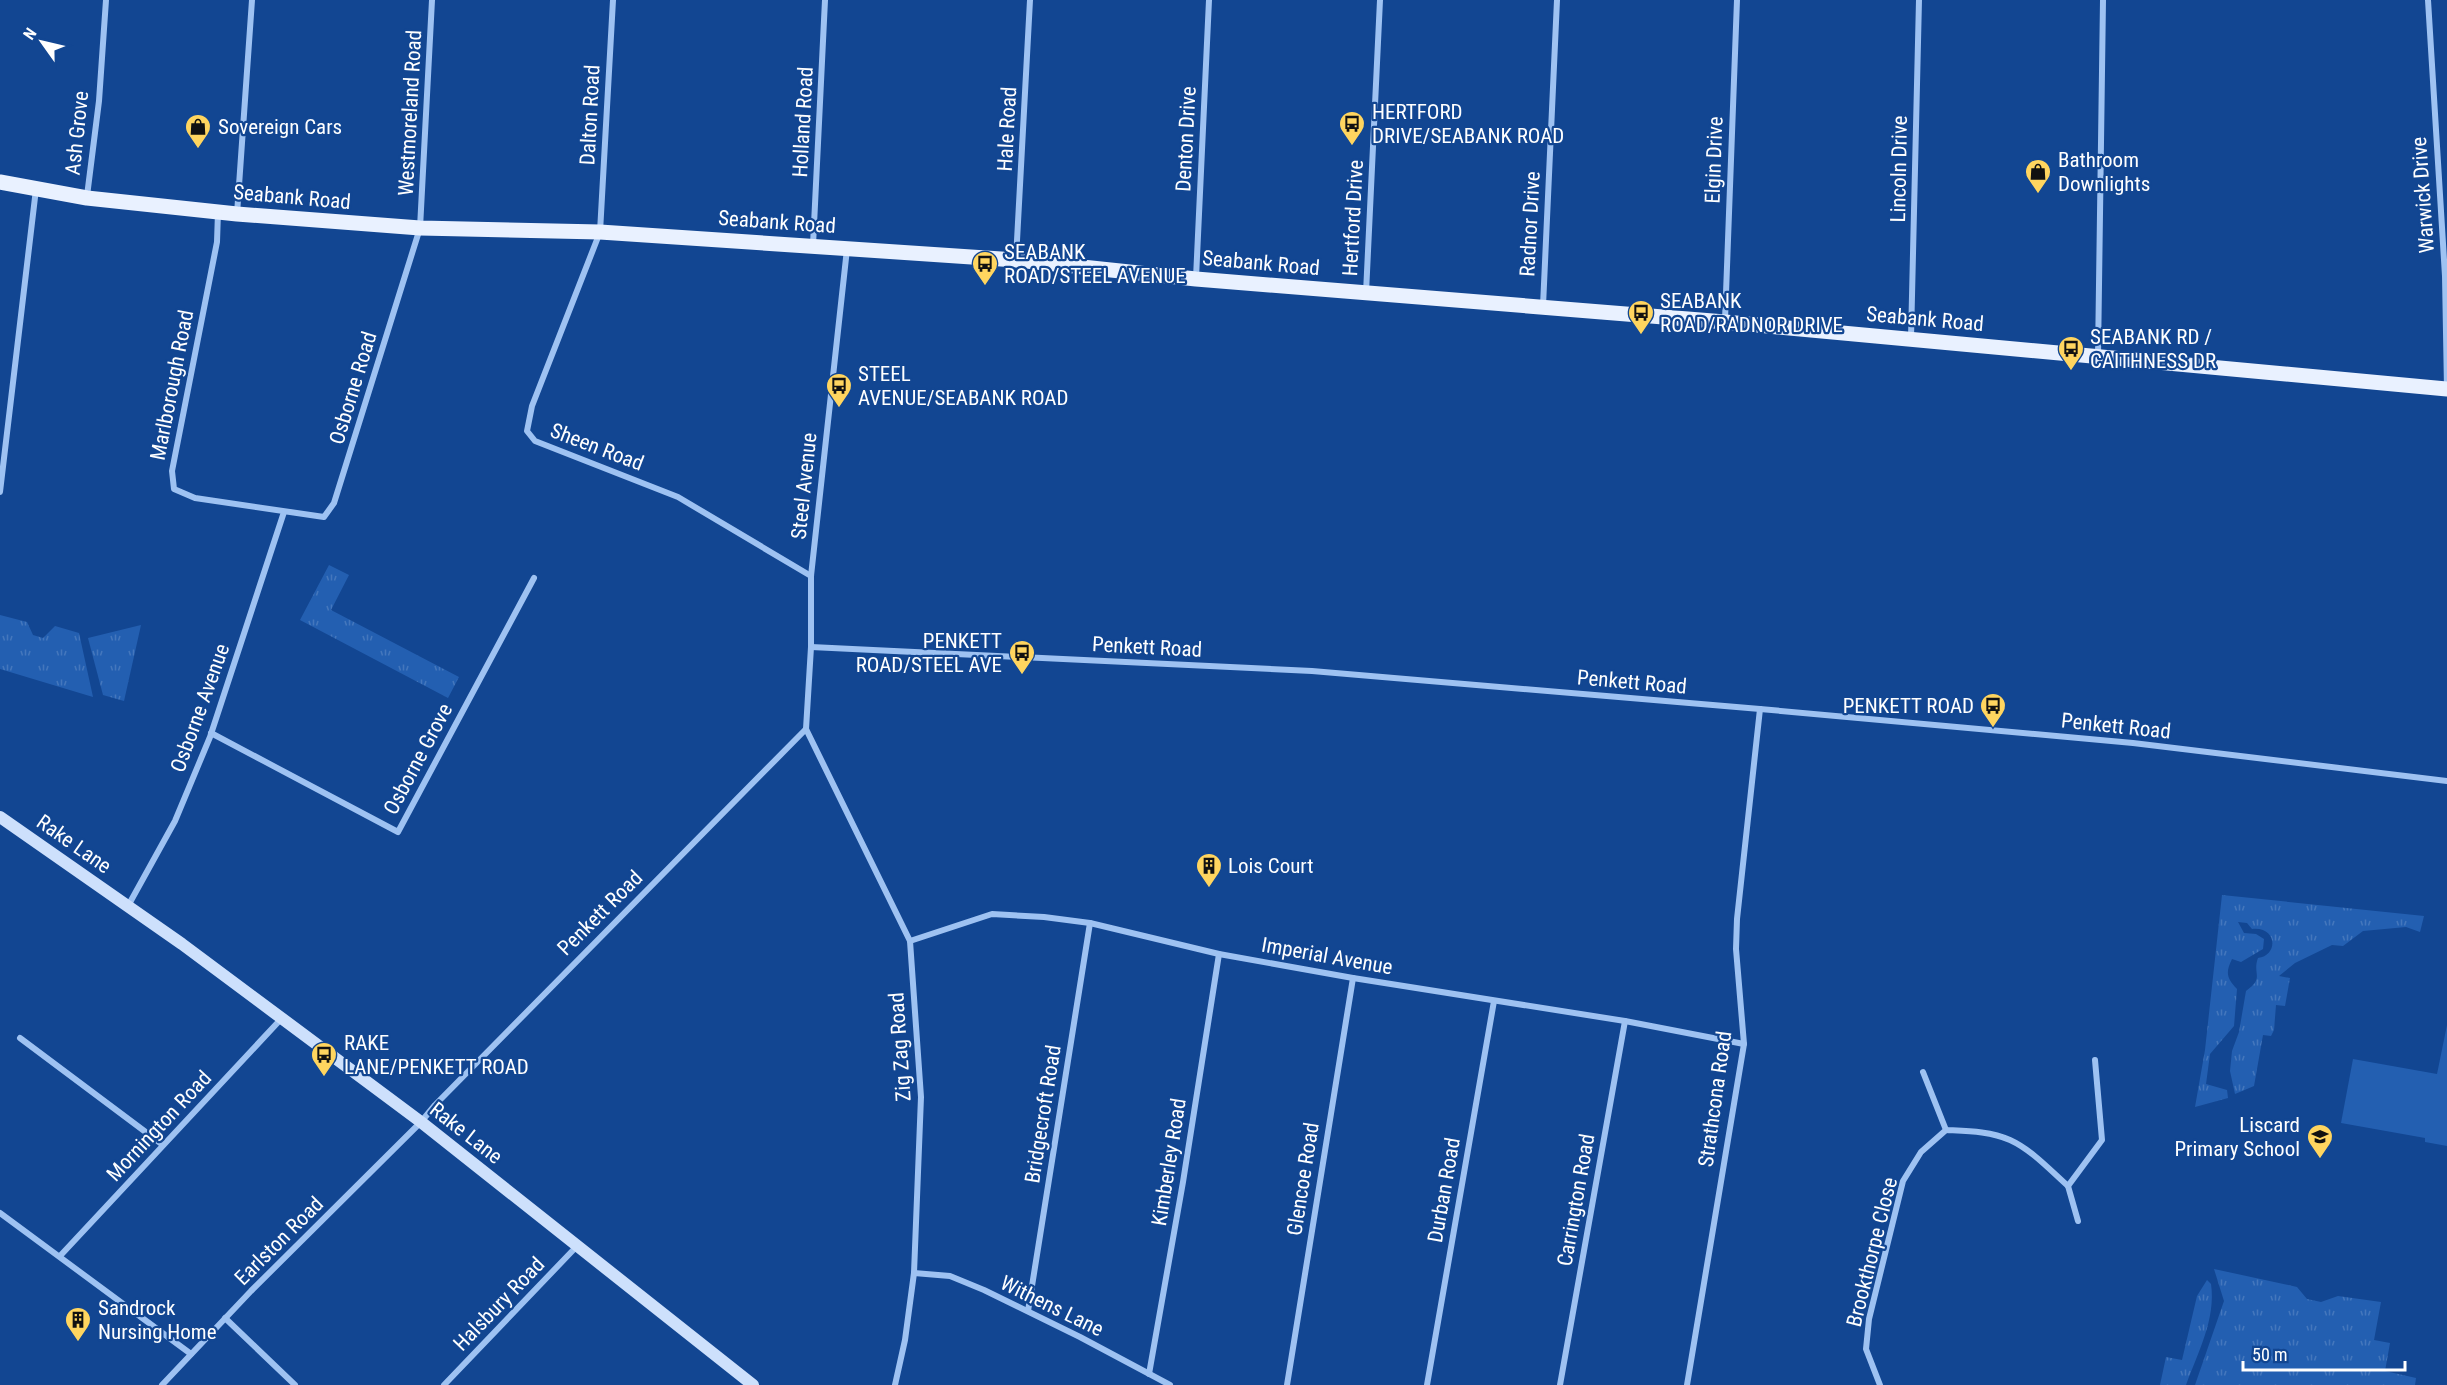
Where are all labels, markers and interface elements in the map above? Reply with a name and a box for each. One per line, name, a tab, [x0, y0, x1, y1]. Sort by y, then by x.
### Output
north arrow	[12, 12, 72, 72]
text: N	[19, 25, 41, 43]
street label: Westmoreland Road	[394, 29, 426, 197]
street label: Dalton Road	[575, 64, 605, 166]
street label: Holland Road	[788, 66, 818, 178]
street label: Hale Road	[993, 86, 1021, 172]
street label: Denton Drive	[1171, 86, 1201, 192]
street label: Ash Grove	[61, 90, 93, 176]
place label: HERTFORD DRIVE/SEABANK ROAD	[1372, 100, 1564, 148]
bus stop icon: HERTFORD DRIVE/SEABANK ROAD	[1337, 109, 1367, 147]
shop icon: Sovereign Cars	[183, 112, 213, 150]
place label: Sovereign Cars	[218, 115, 342, 139]
street label: Lincoln Drive	[1886, 115, 1912, 223]
street label: Elgin Drive	[1700, 116, 1728, 204]
street label: Warwick Drive	[2407, 136, 2439, 254]
place label: Bathroom Downlights	[2058, 148, 2150, 196]
shop icon: Bathroom Downlights	[2023, 157, 2053, 195]
street label: Hertford Drive	[1338, 159, 1368, 277]
street label: Radnor Drive	[1515, 171, 1545, 277]
street label: Seabank Road	[232, 180, 352, 214]
street label: Seabank Road	[717, 206, 837, 238]
place label: SEABANK ROAD/STEEL AVENUE	[1004, 240, 1186, 288]
street label: Seabank Road	[1201, 246, 1321, 280]
bus stop icon: SEABANK ROAD/STEEL AVENUE	[970, 249, 1000, 287]
place label: SEABANK ROAD/RADNOR DRIVE	[1660, 289, 1843, 337]
bus stop icon: SEABANK ROAD/RADNOR DRIVE	[1626, 298, 1656, 336]
street label: Seabank Road	[1865, 302, 1985, 336]
street label: Marlborough Road	[146, 308, 198, 462]
place label: SEABANK RD / CAITHNESS DR	[2090, 325, 2216, 373]
street label: Osborne Road	[324, 329, 382, 447]
bus stop icon: SEABANK RD / CAITHNESS DR	[2056, 334, 2086, 372]
place label: STEEL AVENUE/SEABANK ROAD	[858, 362, 1068, 410]
bus stop icon: STEEL AVENUE/SEABANK ROAD	[824, 371, 854, 409]
street label: Sheen Road	[547, 418, 647, 476]
street label: Steel Avenue	[786, 431, 822, 540]
place label: PENKETT ROAD/STEEL AVE	[856, 629, 1002, 677]
street label: Penkett Road	[1091, 632, 1203, 662]
bus stop icon: PENKETT ROAD/STEEL AVE	[1007, 638, 1037, 676]
street label: Osborne Avenue	[166, 640, 234, 775]
street label: Penkett Road	[1576, 665, 1688, 699]
bus stop icon: PENKETT ROAD	[1978, 691, 2008, 729]
place label: PENKETT ROAD	[1843, 694, 1974, 718]
street label: Osborne Grove	[379, 699, 457, 819]
street label: Penkett Road	[2060, 708, 2172, 744]
street label: Rake Lane	[32, 810, 116, 878]
building icon: Lois Court	[1194, 851, 1224, 889]
place label: Lois Court	[1228, 854, 1313, 878]
street label: Penkett Road	[553, 866, 647, 960]
street label: Imperial Avenue	[1260, 933, 1395, 979]
street label: Zig Zag Road	[884, 992, 916, 1102]
street label: Strathcona Road	[1694, 1030, 1736, 1168]
place label: RAKE LANE/PENKETT ROAD	[344, 1031, 529, 1079]
bus stop icon: RAKE LANE/PENKETT ROAD	[309, 1040, 339, 1078]
street label: Bridgecroft Road	[1020, 1043, 1066, 1185]
street label: Mornington Road	[102, 1066, 216, 1186]
street label: Kimberley Road	[1147, 1096, 1191, 1228]
street label: Rake Lane	[425, 1097, 507, 1169]
place label: Liscard Primary School	[2174, 1113, 2300, 1161]
street label: Glencoe Road	[1282, 1121, 1324, 1237]
school or university icon: Liscard Primary School	[2305, 1122, 2335, 1160]
street label: Carrington Road	[1553, 1132, 1599, 1268]
street label: Durban Road	[1423, 1136, 1465, 1244]
street label: Brookthorpe Close	[1842, 1175, 1902, 1329]
street label: Earlston Road	[230, 1192, 328, 1290]
street label: Halsbury Road	[449, 1252, 549, 1356]
street label: Withens Lane	[997, 1271, 1108, 1341]
place label: Sandrock Nursing Home	[98, 1296, 217, 1344]
building icon: Sandrock Nursing Home	[63, 1305, 93, 1343]
scale bar	[2243, 1334, 2405, 1372]
text: 50 m	[2252, 1344, 2287, 1365]

